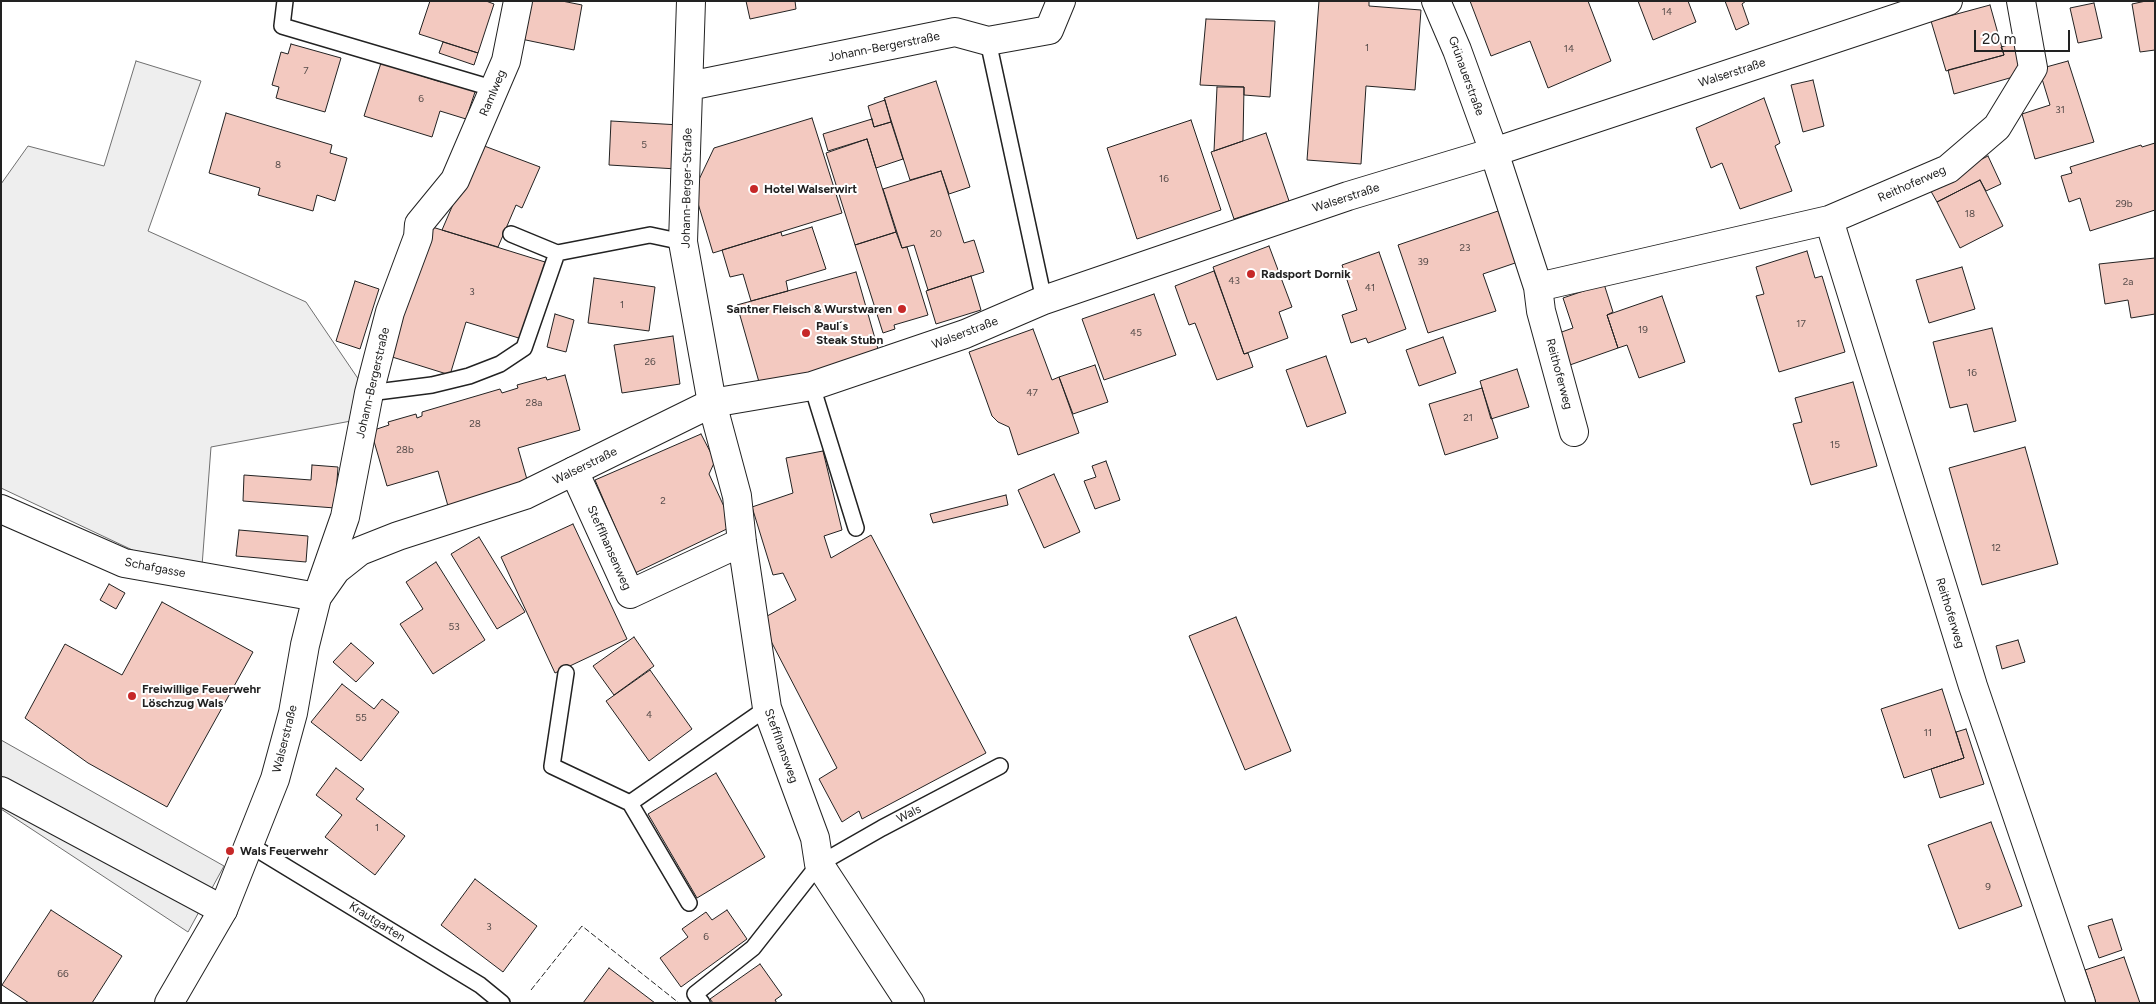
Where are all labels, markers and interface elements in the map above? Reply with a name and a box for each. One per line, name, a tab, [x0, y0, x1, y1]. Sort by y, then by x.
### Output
house number: 14	[1662, 6, 1672, 18]
scale bar	[1976, 20, 2072, 52]
street label: Johann-Bergerstraße	[827, 29, 941, 65]
text: 20 m	[1982, 30, 2016, 48]
street label: Grünauerstraße	[1445, 34, 1487, 118]
house number: 1	[1365, 42, 1369, 54]
house number: 14	[1564, 43, 1574, 55]
street label: Walserstraße	[1697, 55, 1767, 91]
house number: 7	[303, 65, 309, 77]
street label: Ramlweg	[477, 67, 509, 119]
house number: 6	[418, 93, 424, 105]
house number: 31	[2055, 104, 2065, 116]
street label: Johann-Berger-Straße	[679, 128, 695, 248]
house number: 5	[641, 139, 647, 151]
house number: 8	[275, 159, 281, 171]
street label: Reithoferweg	[1876, 163, 1948, 205]
house number: 16	[1159, 173, 1169, 185]
street label: Walserstraße	[1311, 180, 1381, 216]
place label: Hotel Walserwirt	[764, 182, 857, 196]
marker: Hotel Walserwirt	[748, 183, 760, 195]
house number: 29b	[2115, 198, 2133, 210]
house number: 18	[1965, 208, 1975, 220]
house number: 20	[930, 228, 942, 240]
house number: 23	[1459, 242, 1471, 254]
house number: 39	[1417, 256, 1429, 268]
place label: Radsport Dornik	[1261, 267, 1351, 281]
marker: Radsport Dornik	[1245, 268, 1257, 280]
house number: 43	[1228, 275, 1240, 287]
house number: 2a	[2123, 276, 2133, 288]
house number: 41	[1365, 282, 1375, 294]
house number: 3	[469, 286, 475, 298]
house number: 1	[620, 299, 624, 311]
place label: Santner Fleisch & Wurstwaren	[726, 302, 892, 316]
marker: Santner Fleisch & Wurstwaren	[896, 303, 908, 315]
street label: Walserstraße	[930, 314, 1000, 352]
house number: 17	[1796, 318, 1806, 330]
place label: Paul´s Steak Stubn	[816, 319, 883, 347]
house number: 19	[1638, 324, 1648, 336]
street label: Johann-Bergerstraße	[353, 326, 393, 440]
marker: Paul´s Steak Stubn	[800, 327, 812, 339]
house number: 45	[1130, 327, 1142, 339]
street label: Reithoferweg	[1543, 337, 1575, 411]
house number: 26	[644, 356, 656, 368]
house number: 16	[1967, 367, 1977, 379]
house number: 47	[1026, 387, 1038, 399]
house number: 28a	[526, 397, 542, 409]
house number: 21	[1463, 412, 1473, 424]
house number: 28	[469, 418, 481, 430]
house number: 15	[1830, 439, 1840, 451]
house number: 28b	[396, 444, 414, 456]
street label: Walserstraße	[551, 444, 619, 488]
house number: 2	[660, 495, 666, 507]
street label: Stefflhansenweg	[584, 503, 634, 593]
house number: 12	[1991, 542, 2001, 554]
street label: Schafgasse	[123, 555, 187, 581]
street label: Reithoferweg	[1932, 576, 1968, 650]
house number: 53	[448, 621, 460, 633]
place label: Freiwillige Feuerwehr Löschzug Wals	[142, 682, 261, 710]
marker: Freiwillige Feuerwehr Löschzug Wals	[126, 690, 138, 702]
street label: Walserstraße	[270, 703, 300, 775]
street label: Stefflhansweg	[761, 707, 801, 785]
house number: 4	[646, 709, 652, 721]
house number: 55	[355, 712, 367, 724]
house number: 11	[1924, 727, 1932, 739]
street label: Wals	[894, 802, 924, 826]
house number: 1	[375, 822, 379, 834]
place label: Wals Feuerwehr	[240, 844, 328, 858]
marker: Wals Feuerwehr	[224, 845, 236, 857]
house number: 9	[1985, 881, 1991, 893]
street label: Krautgarten	[346, 899, 408, 945]
house number: 3	[486, 921, 492, 933]
house number: 6	[703, 931, 709, 943]
house number: 66	[57, 968, 69, 980]

